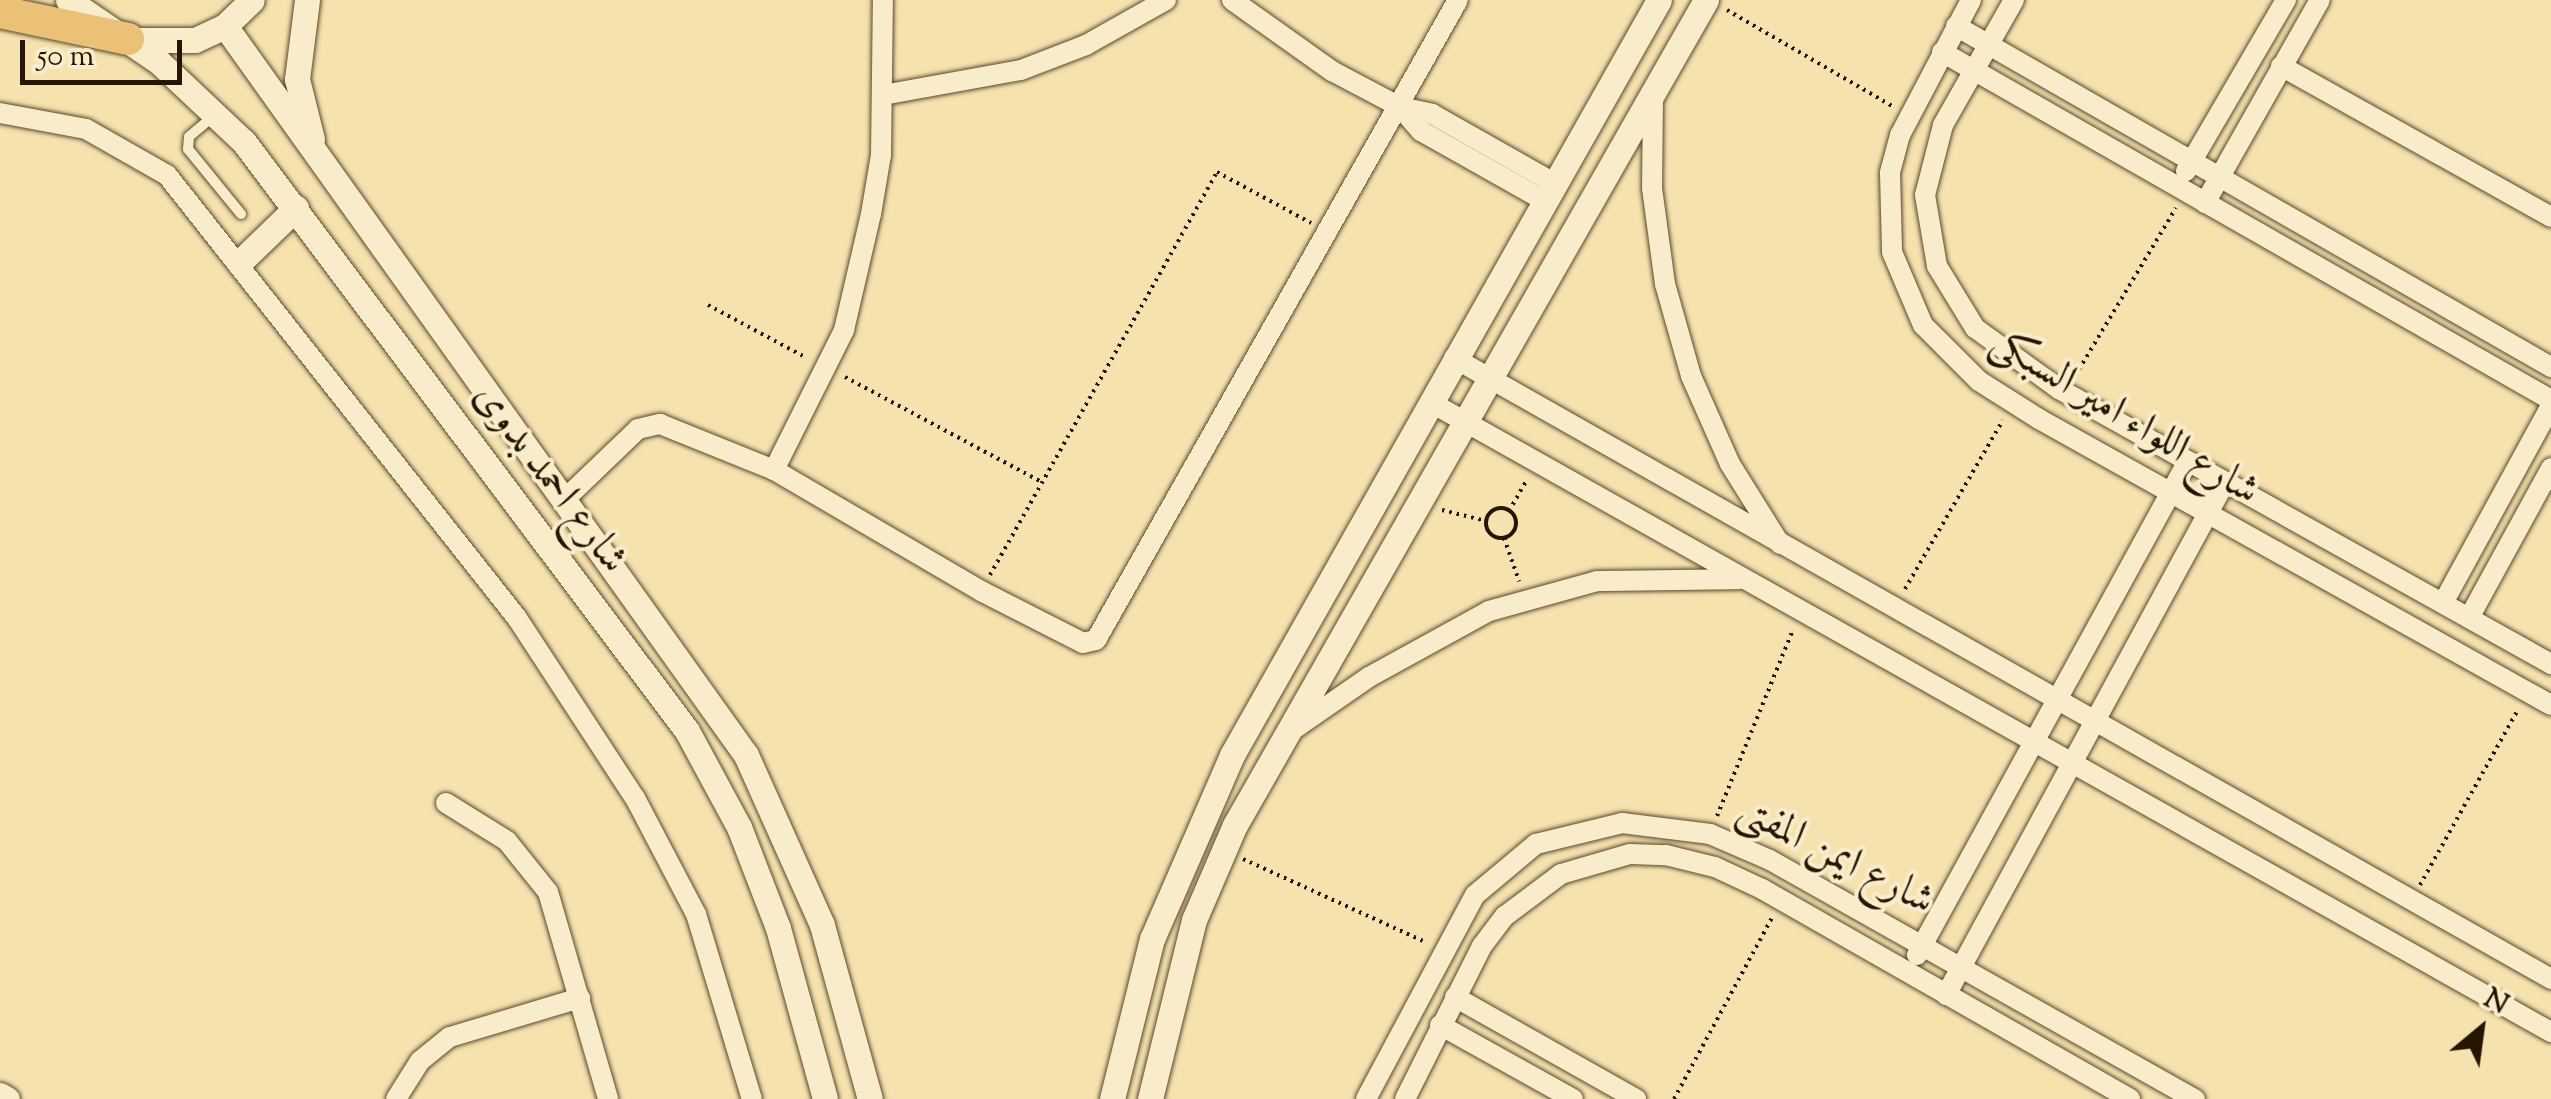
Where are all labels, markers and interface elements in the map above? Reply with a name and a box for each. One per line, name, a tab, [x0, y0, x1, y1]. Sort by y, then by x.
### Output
scale bar	[25, 20, 188, 82]
text: 50 m	[37, 36, 94, 79]
street label: شارع اللواء امير السبكى	[1980, 318, 2268, 518]
street label: شارع احمد بدوى	[461, 373, 637, 585]
street label: شارع ايمن المفتى	[1728, 786, 1942, 928]
north arrow	[2431, 979, 2531, 1079]
text: N	[2476, 980, 2515, 1026]

